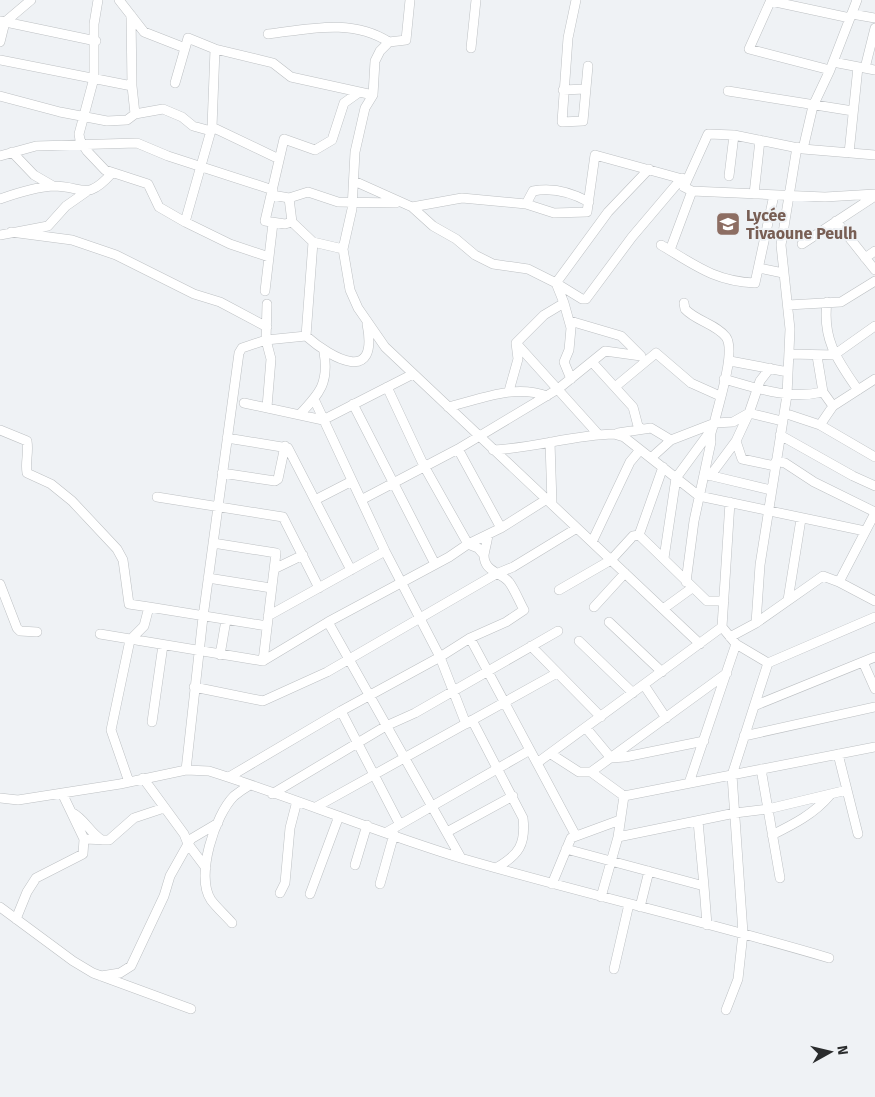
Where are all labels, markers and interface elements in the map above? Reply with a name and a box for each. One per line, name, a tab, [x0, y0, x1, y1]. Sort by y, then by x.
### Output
place label: Lycée Tivaoune Peulh	[746, 206, 857, 243]
school or university icon: Lycée Tivaoune Peulh	[715, 211, 741, 237]
north arrow	[805, 1027, 855, 1077]
text: N	[833, 1044, 851, 1056]

